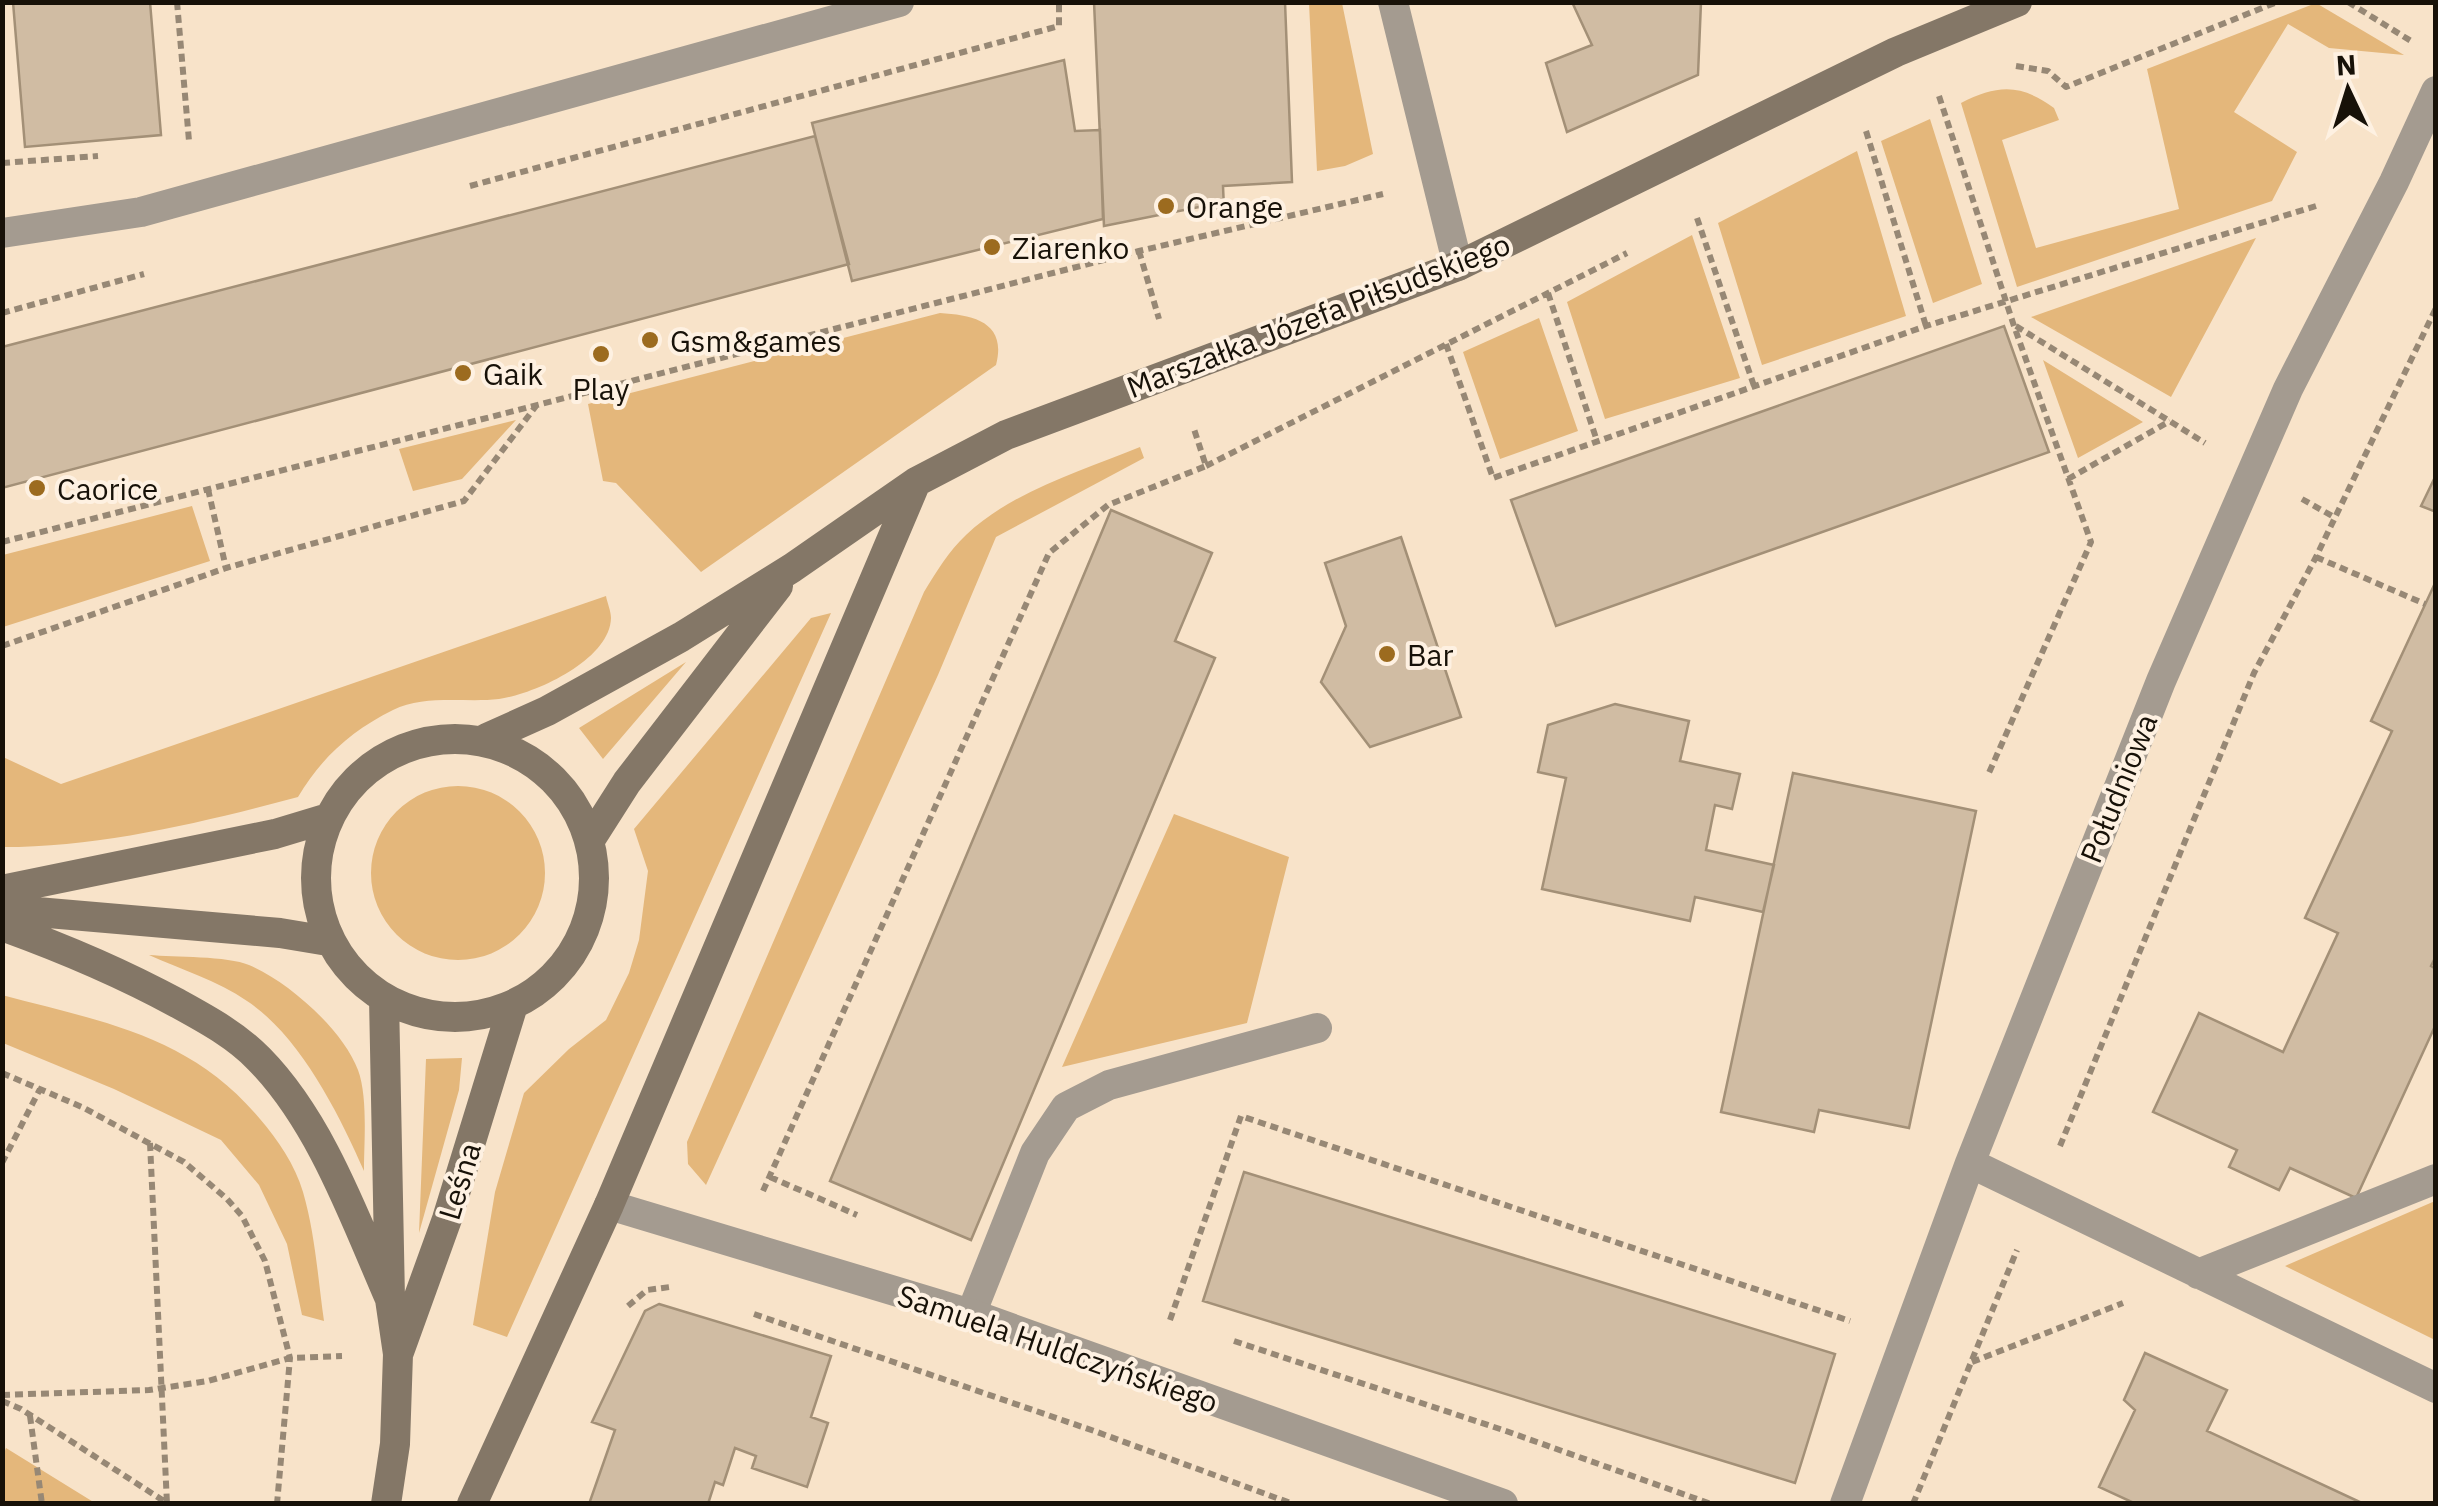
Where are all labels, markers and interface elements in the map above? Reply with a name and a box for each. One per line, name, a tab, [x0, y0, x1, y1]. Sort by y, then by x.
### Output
north arrow	[2298, 40, 2398, 140]
text: N	[2335, 45, 2358, 84]
place label: Orange	[1186, 187, 1283, 226]
marker: Orange	[1155, 195, 1177, 217]
street label: Marszałka Józefa Piłsudskiego	[1121, 224, 1515, 406]
place label: Ziarenko	[1012, 228, 1129, 267]
marker: Ziarenko	[981, 236, 1003, 258]
place label: Gsm&games	[670, 321, 842, 360]
marker: Gsm&games	[639, 329, 661, 351]
marker: Play	[590, 343, 612, 365]
place label: Gaik	[483, 354, 543, 393]
marker: Gaik	[452, 362, 474, 384]
place label: Play	[572, 369, 630, 408]
place label: Caorice	[57, 469, 158, 508]
marker: Caorice	[26, 477, 48, 499]
place label: Bar	[1407, 635, 1454, 674]
marker: Bar	[1376, 643, 1398, 665]
street label: Południowa	[2070, 708, 2166, 868]
street label: Leśna	[429, 1138, 489, 1224]
street label: Samuela Huldczyńskiego	[893, 1275, 1223, 1421]

